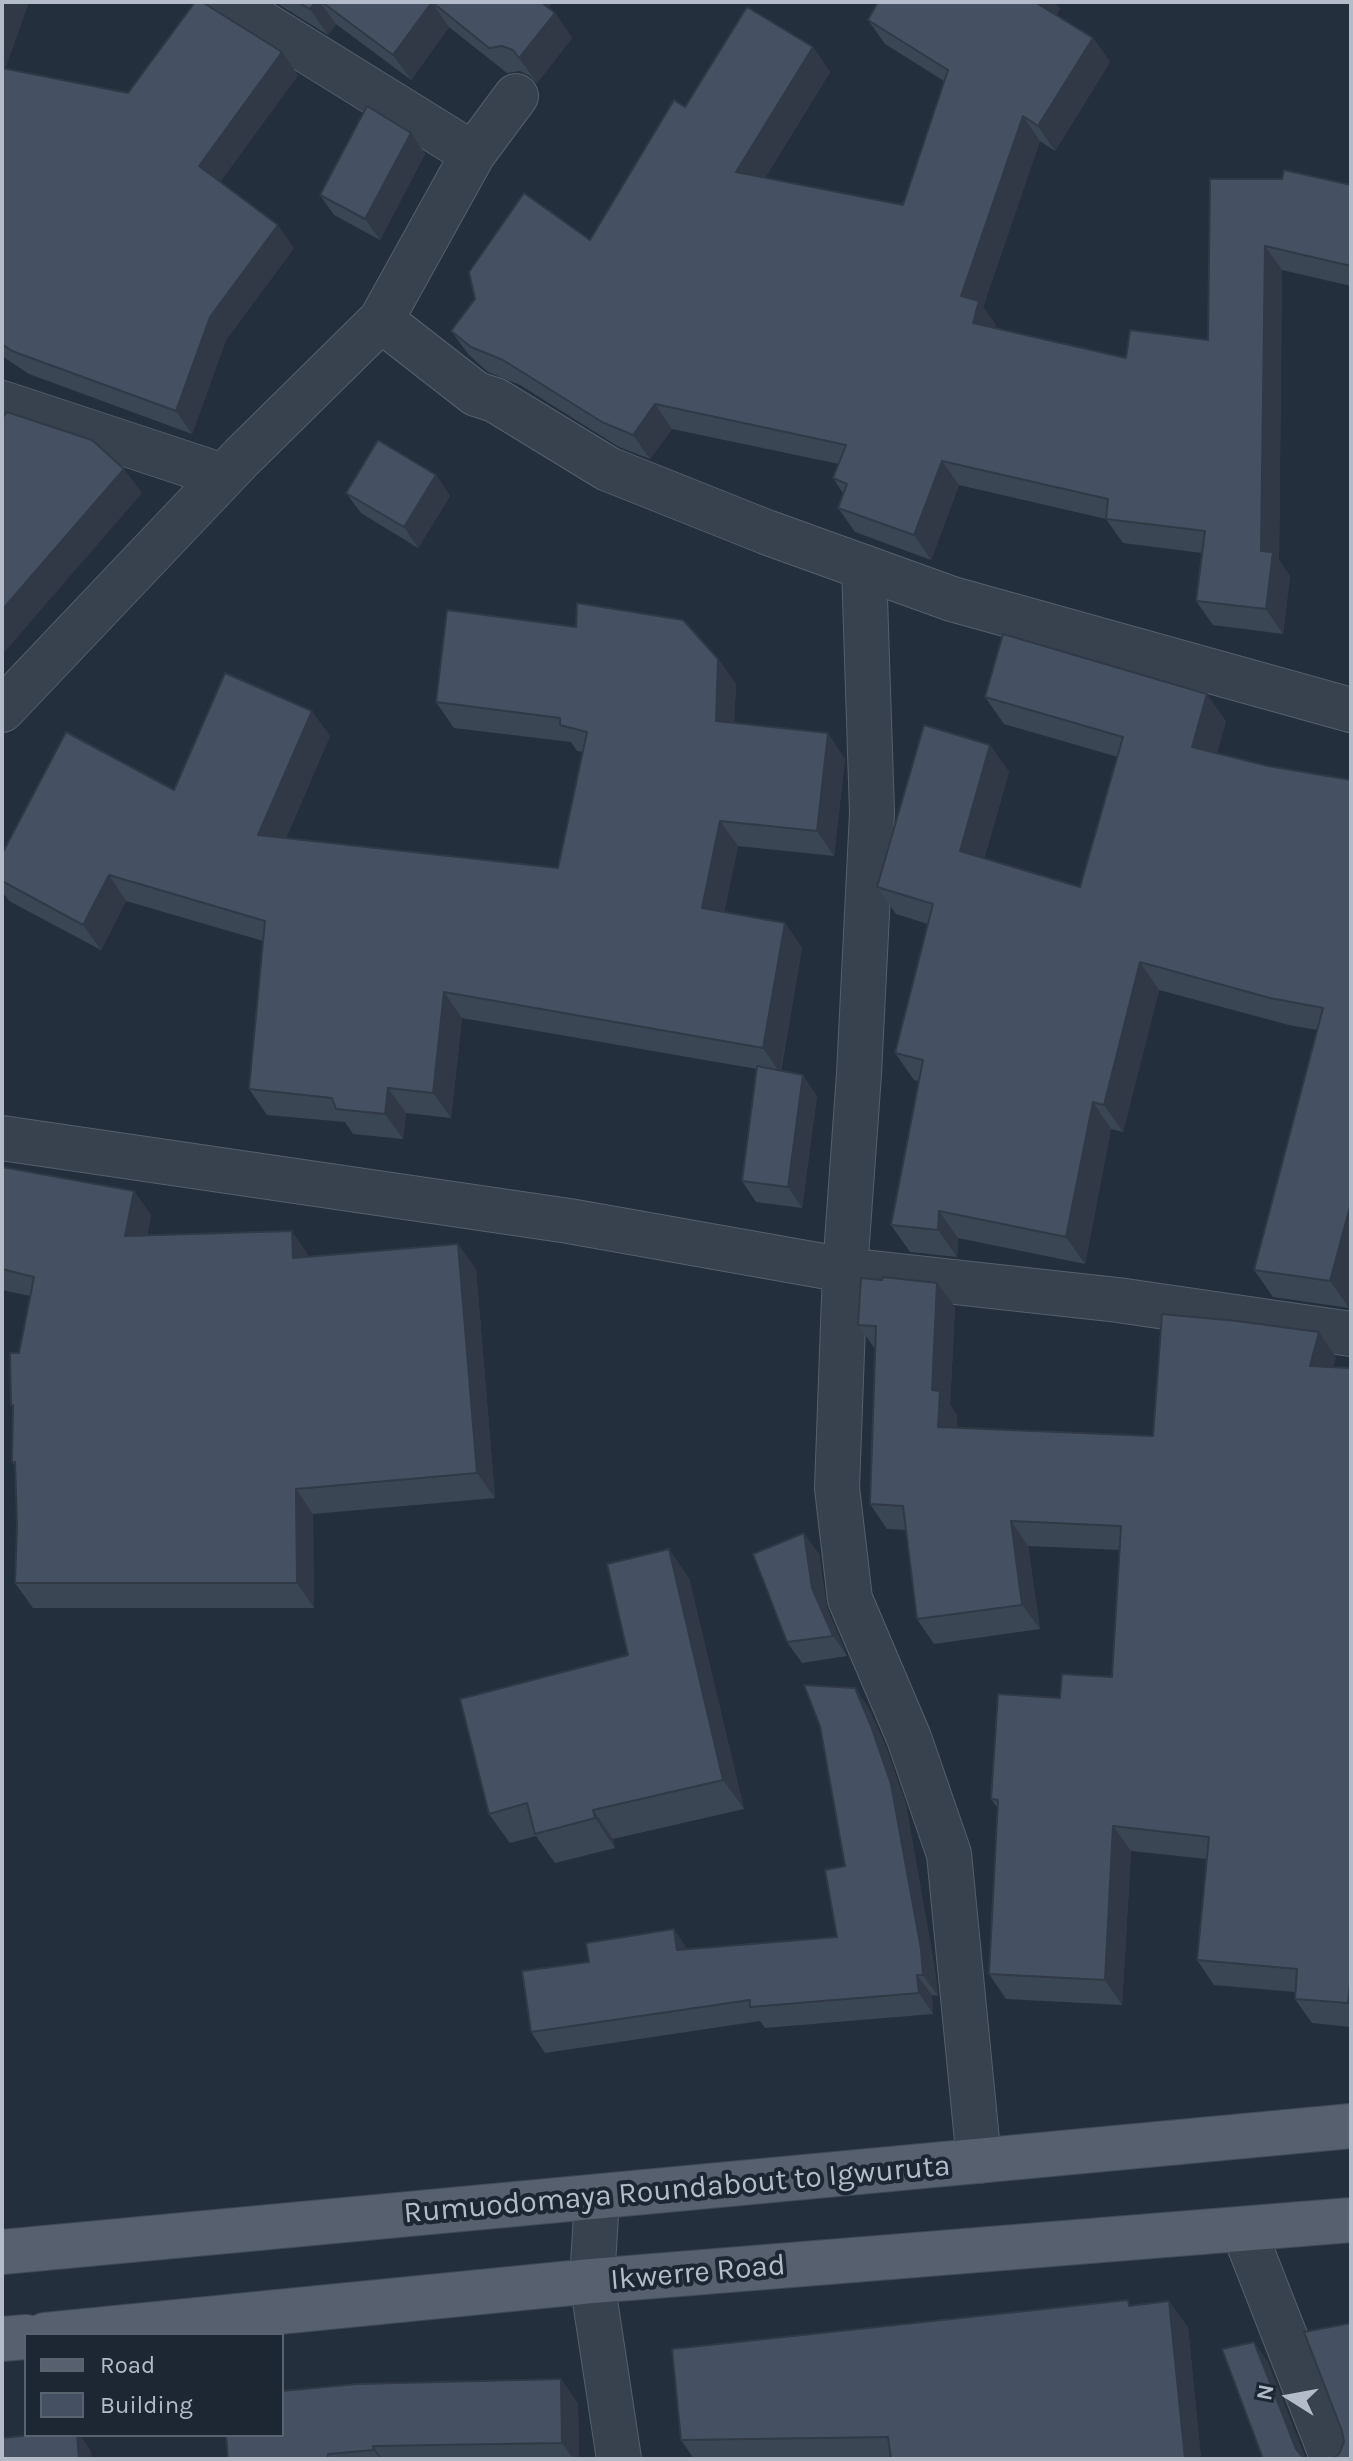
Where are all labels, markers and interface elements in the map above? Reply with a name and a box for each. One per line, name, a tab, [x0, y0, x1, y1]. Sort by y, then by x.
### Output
street label: Rumuodomaya Roundabout to Igwuruta	[402, 2148, 952, 2232]
street label: Ikwerre Road	[609, 2247, 787, 2299]
legend	[24, 2333, 284, 2437]
text: Road	[100, 2351, 155, 2379]
north arrow	[1249, 2357, 1329, 2437]
text: N	[1251, 2382, 1280, 2403]
text: Building	[100, 2391, 193, 2419]

